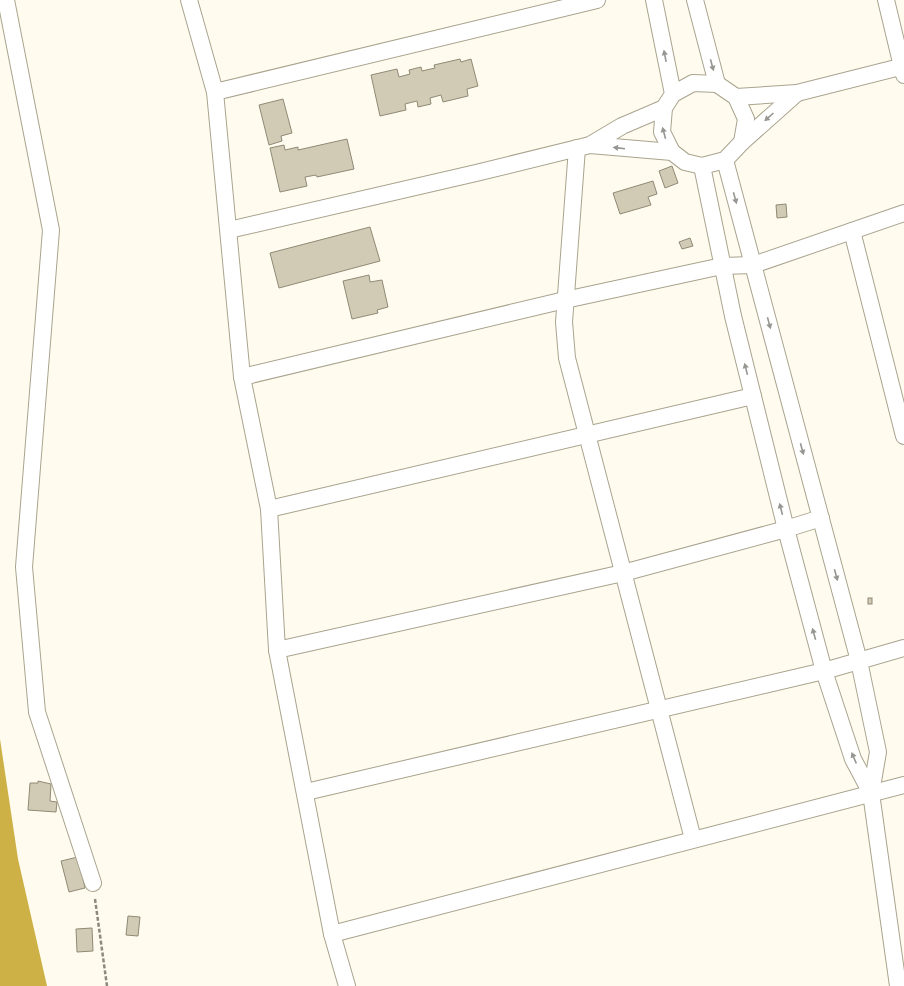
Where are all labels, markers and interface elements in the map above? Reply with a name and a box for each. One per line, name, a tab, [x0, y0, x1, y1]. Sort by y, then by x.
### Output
one-way arrow	[662, 50, 668, 62]
one-way arrow	[709, 59, 715, 71]
one-way arrow	[764, 113, 775, 122]
one-way arrow	[661, 126, 667, 138]
one-way arrow	[613, 145, 625, 152]
one-way arrow	[733, 191, 739, 204]
one-way arrow	[766, 318, 772, 330]
one-way arrow	[743, 363, 749, 375]
one-way arrow	[799, 443, 805, 455]
one-way arrow	[778, 503, 784, 515]
one-way arrow	[833, 569, 839, 581]
one-way arrow	[811, 628, 817, 641]
one-way arrow	[850, 752, 856, 764]

